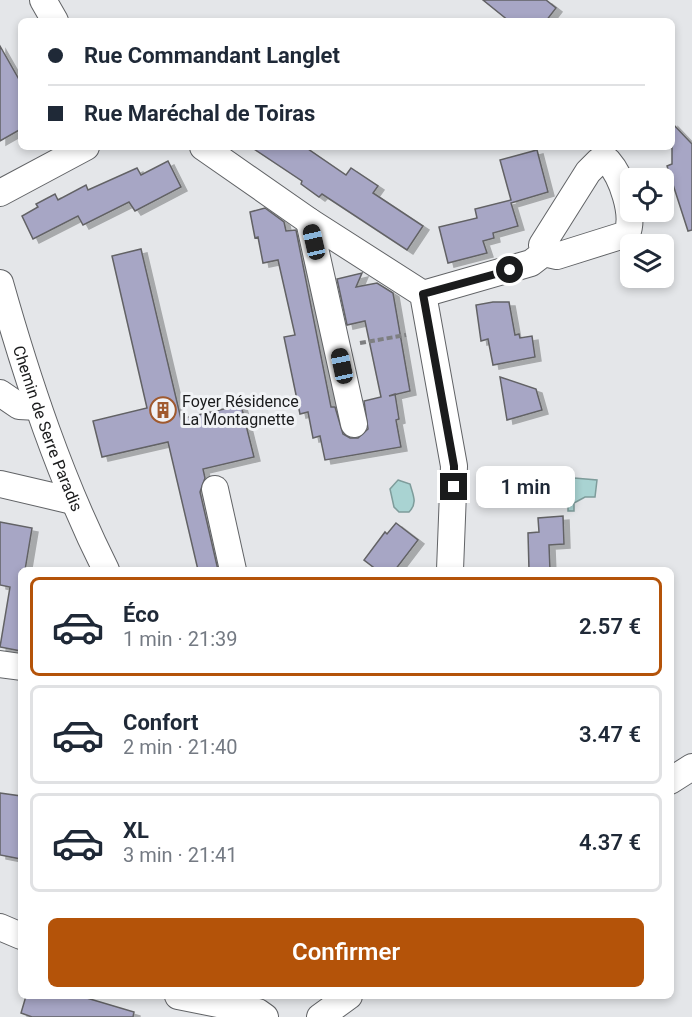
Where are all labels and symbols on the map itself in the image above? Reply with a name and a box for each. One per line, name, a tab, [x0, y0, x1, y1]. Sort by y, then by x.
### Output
car	[301, 222, 327, 262]
route start	[496, 256, 523, 283]
street label: Chemin de Serre Paradis	[9, 343, 86, 514]
car	[329, 347, 355, 385]
place label: Foyer Résidence La Montagnette	[182, 392, 299, 429]
building icon: Foyer Résidence La Montagnette	[148, 395, 178, 425]
callout: 1 min	[475, 466, 574, 508]
route end	[440, 473, 467, 500]

